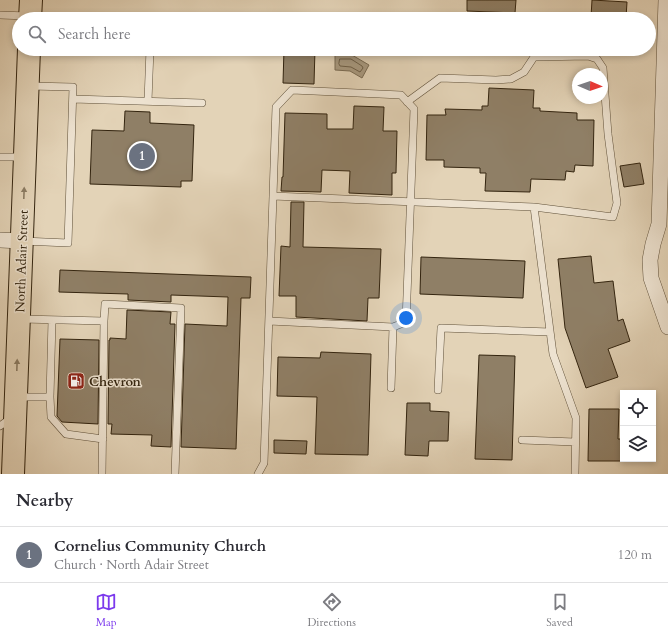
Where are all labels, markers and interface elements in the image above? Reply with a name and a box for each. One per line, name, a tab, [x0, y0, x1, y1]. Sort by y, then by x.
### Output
search box	[12, 12, 656, 56]
icon: search	[26, 23, 48, 45]
text: Search here	[58, 24, 131, 44]
north arrow	[572, 68, 608, 104]
pin: 1	[129, 141, 155, 171]
one-way arrow	[20, 187, 27, 199]
street label: North Adair Street	[11, 209, 33, 313]
your location	[396, 308, 416, 328]
one-way arrow	[14, 359, 21, 371]
fuel station icon: Chevron	[66, 371, 86, 391]
place label: Chevron	[89, 373, 142, 391]
map controls	[620, 390, 656, 462]
button: locate	[620, 390, 656, 426]
button: layers	[620, 426, 656, 462]
text: Nearby	[16, 489, 73, 512]
text: Cornelius Community Church	[54, 536, 266, 556]
text: 1	[26, 546, 32, 564]
text: 120 m	[618, 546, 652, 564]
text: Church · North Adair Street	[54, 556, 209, 574]
tab: Map	[95, 591, 117, 630]
tab: Directions	[307, 591, 356, 630]
tab: Saved	[546, 591, 573, 630]

